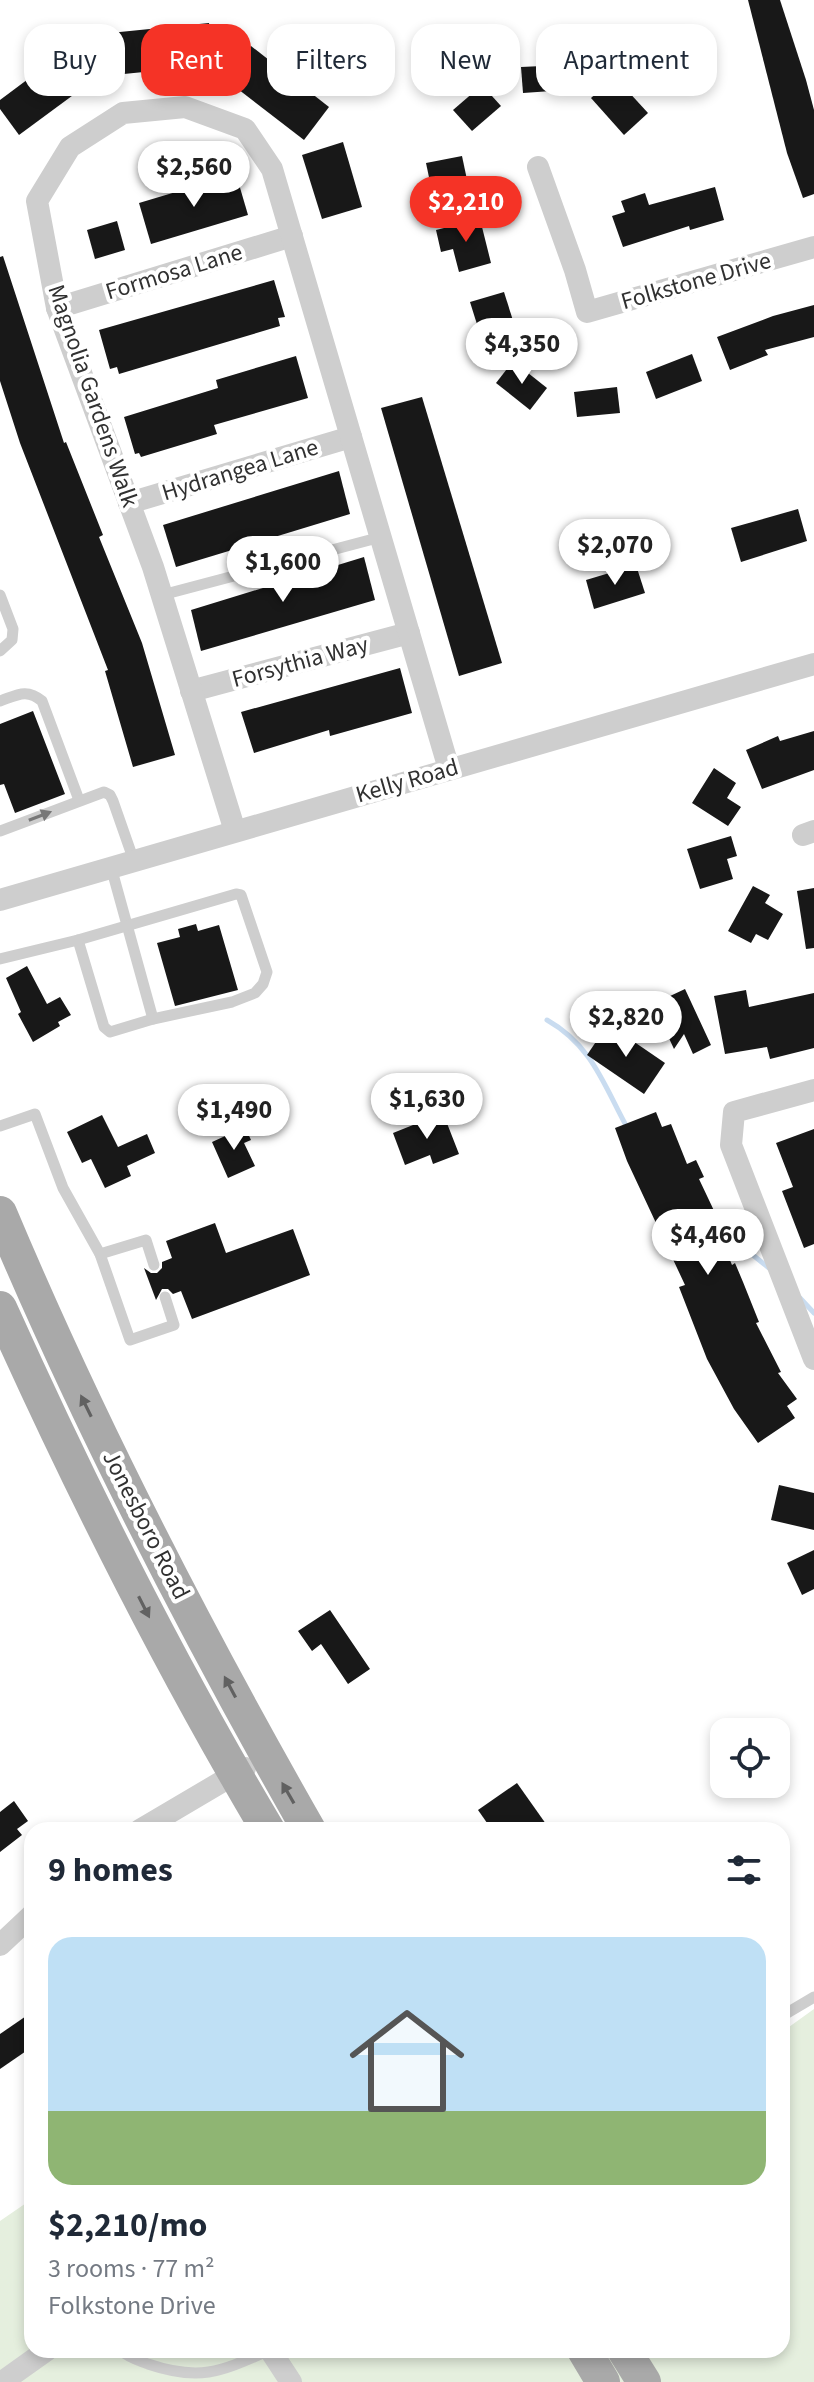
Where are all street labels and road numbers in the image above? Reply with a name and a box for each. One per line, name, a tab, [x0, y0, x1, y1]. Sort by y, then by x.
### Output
street label: Formosa Lane	[101, 235, 247, 309]
street label: Folkstone Drive	[617, 243, 775, 319]
street label: Magnolia Gardens Walk	[38, 280, 148, 512]
street label: Hydrangea Lane	[157, 430, 323, 510]
street label: Forsythia Way	[228, 627, 372, 697]
street label: Kelly Road	[352, 750, 462, 812]
street label: Jonesboro Road	[93, 1444, 199, 1606]

